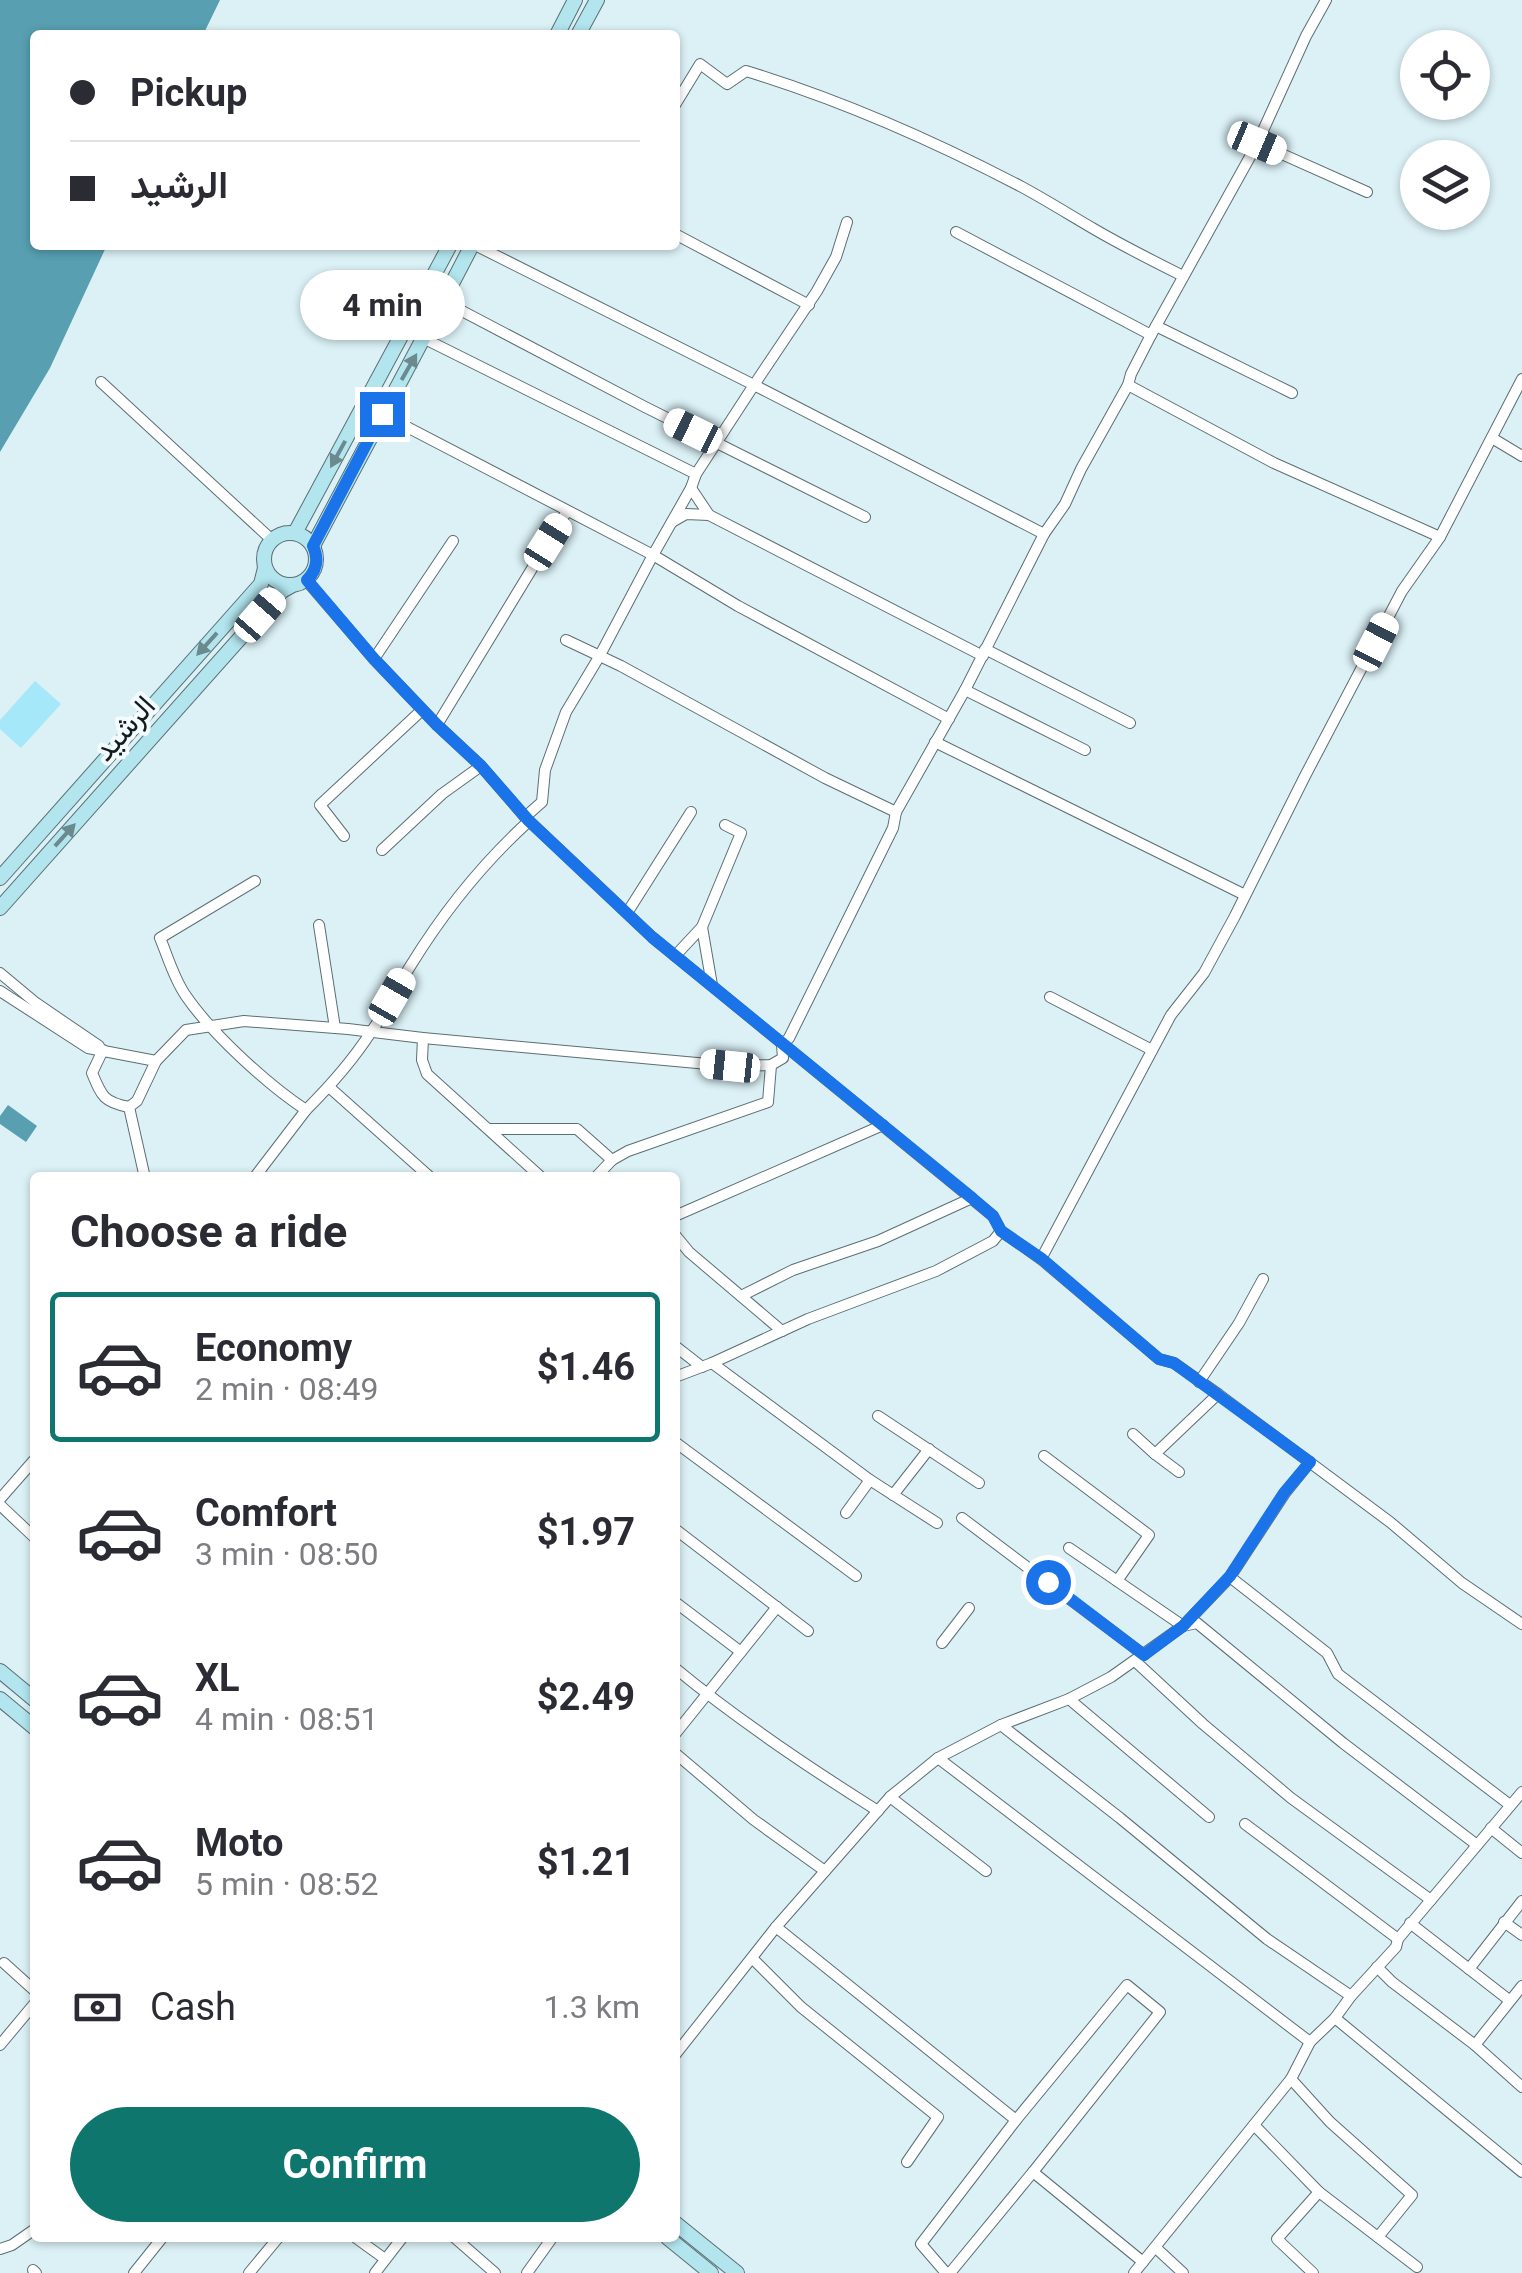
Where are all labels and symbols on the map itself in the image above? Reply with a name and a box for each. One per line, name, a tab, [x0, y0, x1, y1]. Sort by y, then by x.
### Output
car	[1224, 117, 1290, 169]
callout: 4 min	[300, 269, 464, 339]
one-way arrow	[399, 353, 417, 381]
route end	[360, 392, 405, 437]
car	[659, 404, 727, 458]
one-way arrow	[329, 440, 346, 469]
car	[519, 509, 577, 575]
car	[229, 583, 291, 647]
car	[1349, 608, 1403, 676]
one-way arrow	[197, 631, 219, 656]
street label: الرشيد	[86, 688, 163, 768]
one-way arrow	[53, 823, 76, 847]
car	[364, 964, 420, 1030]
car	[699, 1048, 761, 1084]
route start	[1026, 1560, 1071, 1605]

